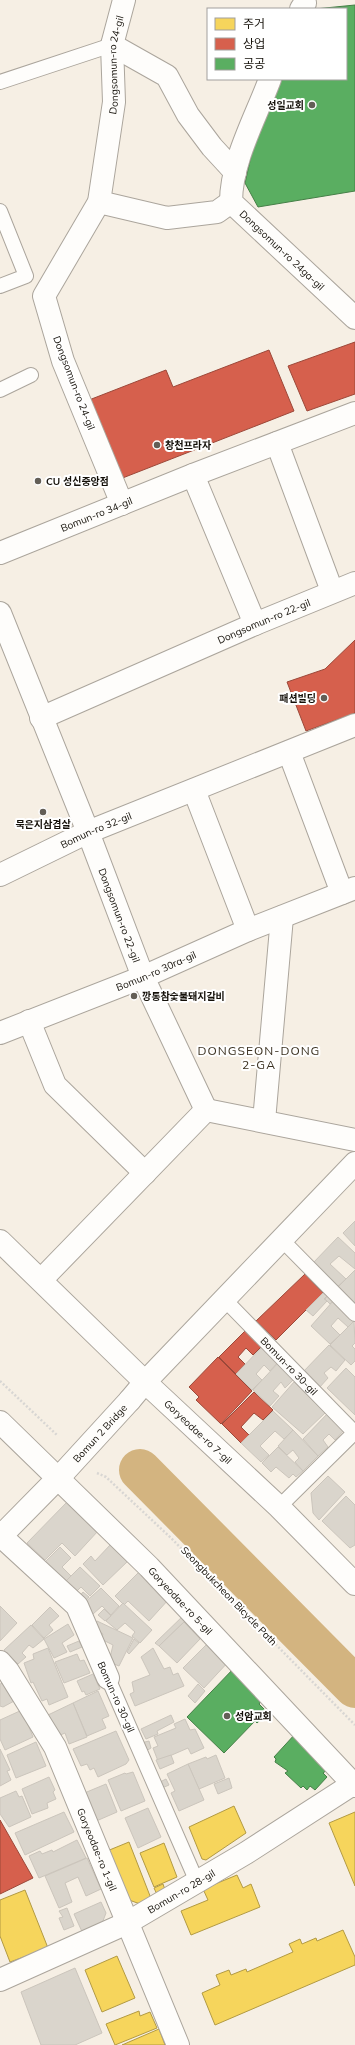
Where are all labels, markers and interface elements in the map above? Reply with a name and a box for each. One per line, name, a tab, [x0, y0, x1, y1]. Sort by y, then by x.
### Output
legend	[207, 8, 347, 80]
street label: Dongsomun-ro 24-gil	[105, 14, 126, 115]
text: 주거	[243, 16, 265, 31]
text: 상업	[243, 36, 265, 51]
text: 공공	[243, 56, 265, 71]
place label: 성일교회	[267, 99, 304, 112]
marker: 성일교회	[307, 100, 317, 110]
street label: Dongsomun-ro 24ga-gil	[237, 207, 327, 293]
street label: Dongsomun-ro 24-gil	[50, 334, 98, 432]
place label: 창천프라자	[165, 439, 212, 452]
marker: 창천프라자	[152, 440, 162, 450]
place label: CU 성신중앙점	[46, 475, 109, 488]
marker: CU 성신중앙점	[33, 476, 43, 486]
street label: Bomun-ro 34-gil	[59, 494, 134, 534]
street label: Dongsomun-ro 22-gil	[215, 596, 312, 646]
place label: 패션빌딩	[279, 692, 316, 705]
marker: 패션빌딩	[319, 693, 329, 703]
marker: 묵은지삼겹살	[38, 807, 48, 817]
street label: Bomun-ro 32-gil	[58, 809, 133, 851]
place label: 묵은지삼겹살	[15, 818, 71, 831]
street label: Dongsomun-ro 22-gil	[96, 866, 143, 964]
street label: Bomun-ro 30ra-gil	[114, 948, 198, 993]
place label: 깡통참숯불돼지갈비	[142, 990, 225, 1003]
marker: 깡통참숯불돼지갈비	[129, 991, 139, 1001]
district label: DONGSEON-DONG 2-GA	[198, 1043, 320, 1072]
street label: Bomun-ro 30-gil	[258, 1334, 321, 1398]
street label: Goryeodae-ro 7-gil	[161, 1397, 235, 1467]
street label: Bomun 2 Bridge	[70, 1401, 130, 1465]
street label: Seongbukcheon Bicycle Path	[178, 1544, 280, 1648]
street label: Goryeodae-ro 5-gil	[146, 1564, 216, 1637]
street label: Bomun-ro 30-gil	[95, 1659, 137, 1735]
place label: 성암교회	[235, 1710, 272, 1723]
marker: 성암교회	[222, 1711, 232, 1721]
street label: Goryeodae-ro 1-gil	[74, 1806, 120, 1893]
street label: Bomun-ro 28-gil	[145, 1866, 217, 1916]

